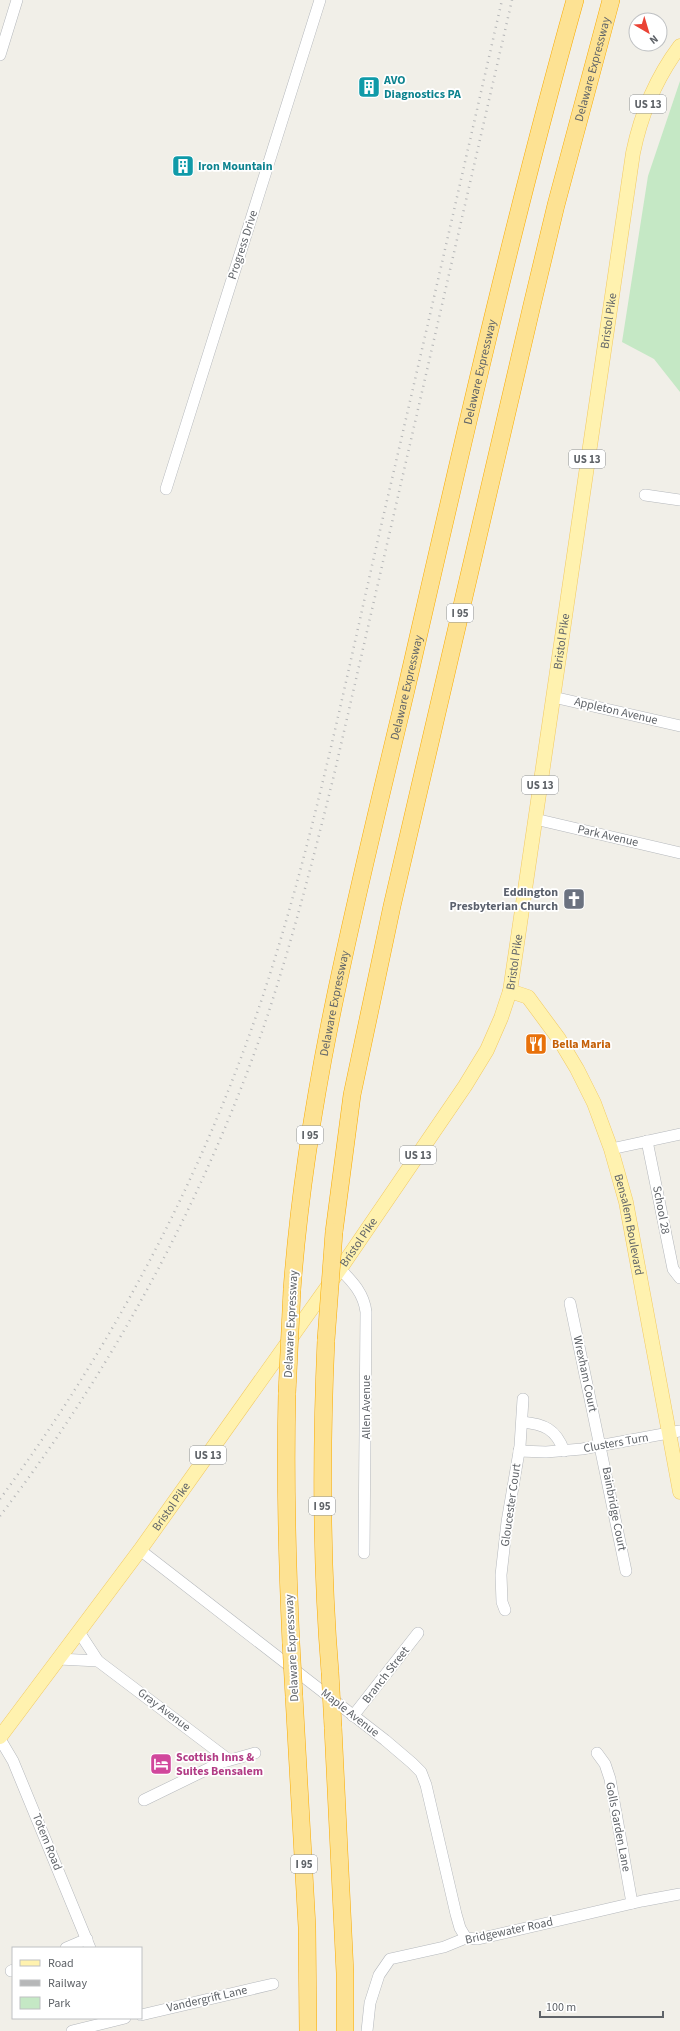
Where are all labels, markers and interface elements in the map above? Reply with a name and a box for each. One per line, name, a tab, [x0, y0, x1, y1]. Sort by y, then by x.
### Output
north arrow	[628, 12, 668, 52]
street label: Delaware Expressway	[570, 15, 615, 123]
text: N	[646, 31, 661, 48]
place label: AVO Diagnostics PA	[383, 72, 461, 103]
building icon: AVO Diagnostics PA	[356, 74, 382, 100]
road number: US 13	[630, 95, 666, 113]
building icon: Iron Mountain	[170, 153, 196, 179]
place label: Iron Mountain	[198, 158, 273, 175]
street label: Progress Drive	[224, 208, 262, 282]
street label: Bristol Pike	[596, 292, 621, 350]
street label: Delaware Expressway	[459, 317, 501, 426]
road number: US 13	[569, 450, 605, 468]
road number: I 95	[447, 604, 473, 622]
street label: Bristol Pike	[549, 612, 574, 671]
street label: Delaware Expressway	[386, 633, 427, 742]
street label: Appleton Avenue	[573, 693, 659, 729]
road number: US 13	[522, 776, 558, 794]
street label: Park Avenue	[576, 821, 640, 851]
place label: Eddington Presbyterian Church	[450, 884, 558, 915]
church icon: Eddington Presbyterian Church	[561, 886, 587, 912]
street label: Bristol Pike	[502, 933, 527, 991]
street label: Delaware Expressway	[315, 948, 353, 1058]
restaurant icon: Bella Maria	[523, 1031, 549, 1057]
place label: Bella Maria	[552, 1036, 611, 1053]
road number: I 95	[297, 1126, 323, 1144]
road number: US 13	[400, 1146, 436, 1164]
street label: Bensalem Boulevard	[610, 1172, 648, 1277]
street label: School 28	[648, 1184, 674, 1236]
street label: Bristol Pike	[335, 1214, 381, 1270]
street label: Delaware Expressway	[280, 1269, 302, 1378]
street label: Wrexham Court	[569, 1334, 601, 1414]
street label: Allen Avenue	[358, 1375, 375, 1439]
street label: Clusters Turn	[582, 1429, 650, 1457]
road number: US 13	[190, 1446, 226, 1464]
street label: Gloucester Court	[497, 1462, 525, 1548]
street label: Bainbridge Court	[598, 1465, 630, 1553]
street label: Bristol Pike	[148, 1479, 194, 1534]
road number: I 95	[309, 1497, 335, 1515]
street label: Delaware Expressway	[281, 1593, 303, 1702]
street label: Branch Street	[358, 1643, 414, 1707]
street label: Gray Avenue	[134, 1684, 194, 1736]
street label: Maple Avenue	[317, 1685, 383, 1741]
place label: Scottish Inns & Suites Bensalem	[176, 1749, 263, 1780]
hotel icon: Scottish Inns & Suites Bensalem	[148, 1751, 174, 1777]
street label: Golls Garden Lane	[601, 1781, 635, 1873]
street label: Totem Road	[28, 1811, 66, 1873]
road number: I 95	[291, 1855, 317, 1873]
street label: Bridgewater Road	[464, 1913, 554, 1949]
legend	[12, 1947, 142, 2019]
text: Road	[48, 1955, 74, 1972]
text: Railway	[48, 1975, 87, 1992]
street label: Vandergrift Lane	[165, 1981, 249, 2017]
scale bar	[540, 1993, 663, 2019]
text: Park	[48, 1995, 70, 2012]
text: 100 m	[546, 1999, 576, 2016]

